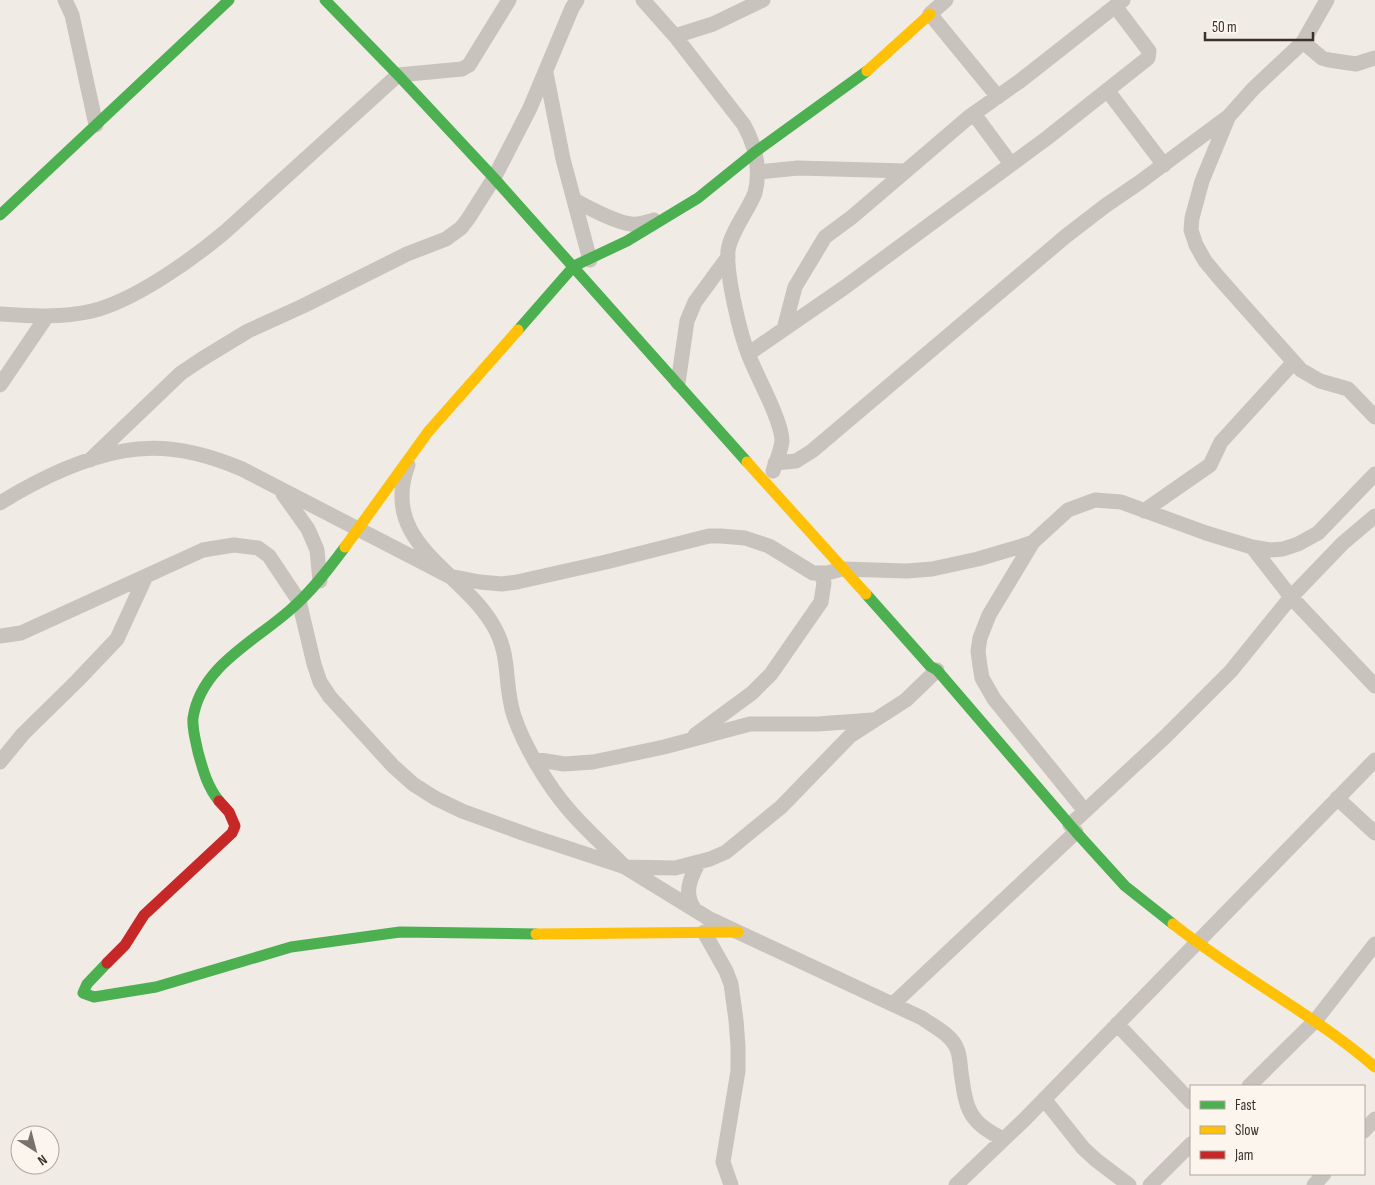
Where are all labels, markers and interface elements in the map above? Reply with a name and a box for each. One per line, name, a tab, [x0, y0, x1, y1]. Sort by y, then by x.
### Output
scale bar	[1205, 10, 1312, 42]
text: 50 m	[1212, 18, 1237, 37]
legend	[1190, 1085, 1365, 1175]
text: Fast	[1235, 1096, 1257, 1115]
text: Slow	[1235, 1121, 1259, 1140]
north arrow	[10, 1125, 60, 1175]
text: Jam	[1234, 1146, 1253, 1165]
text: N	[34, 1151, 50, 1169]

